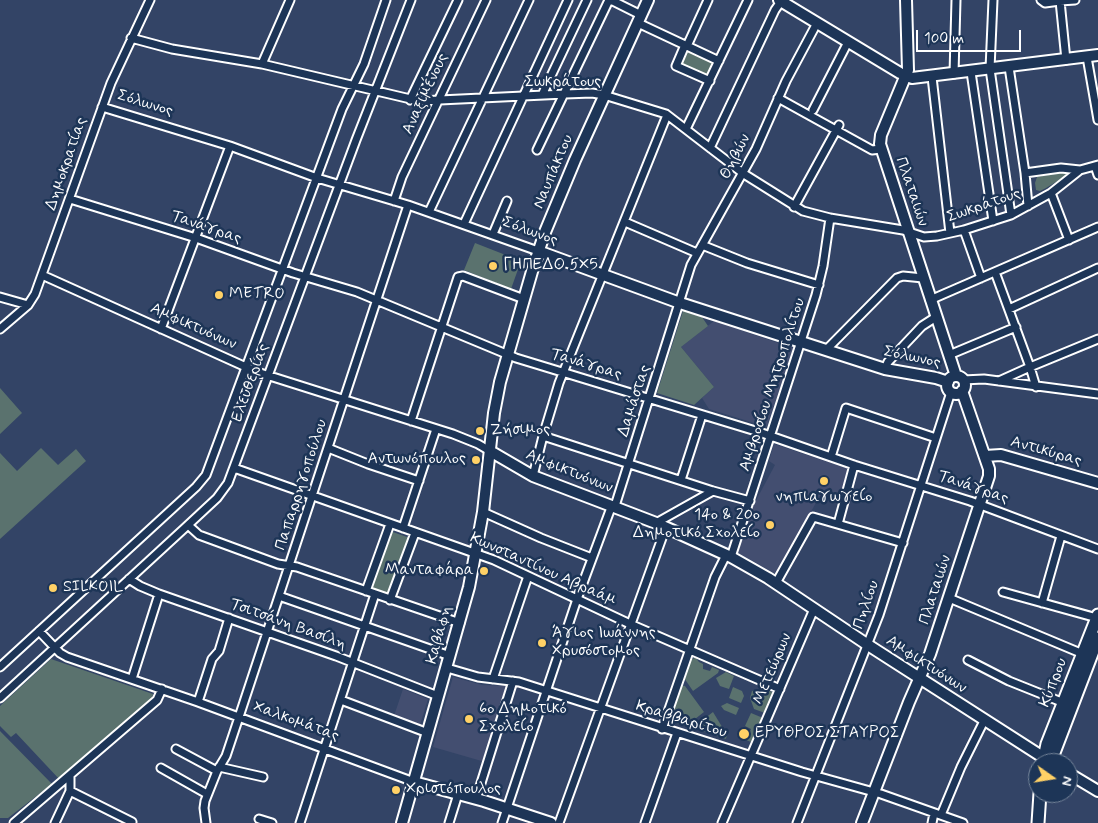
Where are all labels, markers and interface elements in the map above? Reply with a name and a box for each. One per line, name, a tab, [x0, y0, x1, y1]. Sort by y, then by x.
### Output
scale bar	[918, 20, 1023, 52]
text: 100 m	[924, 29, 964, 49]
street label: Αναξιμένους	[399, 50, 453, 138]
street label: Σωκράτους	[525, 73, 601, 93]
street label: Σόλωνος	[115, 86, 175, 122]
street label: Δημοκρατίας	[42, 115, 92, 213]
street label: Θηβών	[716, 131, 756, 183]
street label: Ναυπάκτου	[530, 132, 578, 212]
street label: Πλαταιών	[890, 155, 932, 229]
street label: Σωκράτους	[945, 184, 1023, 228]
street label: Τανάγρας	[168, 207, 244, 249]
street label: Σόλωνος	[500, 213, 560, 251]
place label: ΓΗΠΕΔΟ 5X5	[503, 256, 598, 276]
marker: ΓΗΠΕΔΟ 5X5	[487, 260, 499, 272]
place label: METRO	[229, 285, 285, 305]
marker: METRO	[213, 289, 225, 301]
street label: Αμβροσίου Μητροπολίτου	[736, 296, 810, 474]
street label: Αμφικτυόνων	[147, 299, 239, 355]
street label: Ελευθερίας	[228, 341, 274, 425]
street label: Σόλωνος	[882, 343, 942, 373]
street label: Τανάγρας	[548, 345, 624, 385]
street label: Δαμάστας	[614, 363, 656, 439]
street label: Παπαρρηγοπούλου	[272, 417, 332, 553]
place label: Ζήσιμος	[490, 421, 550, 441]
marker: Ζήσιμος	[474, 425, 486, 437]
street label: Αντικύρας	[1008, 433, 1084, 471]
street label: Αμφικτυόνων	[523, 446, 615, 498]
place label: Αντωνόπουλος	[367, 450, 466, 470]
marker: Αντωνόπουλος	[470, 454, 482, 466]
street label: Τανάγρας	[935, 467, 1011, 509]
marker: νηπιαγωγείο	[818, 475, 830, 487]
place label: νηπιαγωγείο	[776, 488, 872, 508]
place label: 14ο & 20ο Δημοτικό Σχολείο	[633, 506, 760, 544]
marker: 14ο & 20ο Δημοτικό Σχολείο	[764, 519, 776, 531]
street label: Κωνσταντίνου Αβραάμ	[467, 529, 619, 611]
street label: Πλαταιών	[916, 553, 956, 627]
place label: Μανταφάρα	[385, 561, 474, 581]
marker: Μανταφάρα	[478, 565, 490, 577]
place label: SILKOIL	[63, 578, 123, 598]
street label: Πηλίου	[850, 578, 884, 632]
marker: SILKOIL	[47, 582, 59, 594]
street label: Τσιτσάνη Βασίλη	[227, 595, 349, 655]
street label: Καβάφη	[423, 604, 457, 666]
place label: Άγιος Ιωάννης Χρυσόστομος	[552, 624, 656, 662]
street label: Μετεώρων	[749, 630, 797, 708]
street label: Αμφικτυόνων	[882, 632, 970, 698]
marker: Άγιος Ιωάννης Χρυσόστομος	[536, 637, 548, 649]
street label: Κύπρου	[1036, 656, 1072, 710]
street label: Κραββαρίτου	[633, 697, 729, 743]
street label: Χαλκομάτας	[250, 698, 342, 746]
place label: 6ο Δημοτικό Σχολείο	[479, 700, 567, 738]
marker: 6ο Δημοτικό Σχολείο	[463, 713, 475, 725]
place label: ΕΡΥΘΡΟΣ ΣΤΑΥΡΟΣ	[755, 724, 899, 744]
marker: ΕΡΥΘΡΟΣ ΣΤΑΥΡΟΣ	[737, 727, 751, 741]
north arrow	[1028, 753, 1078, 803]
text: N	[1057, 775, 1076, 788]
place label: Χριστόπουλος	[406, 780, 501, 800]
marker: Χριστόπουλος	[390, 784, 402, 796]

